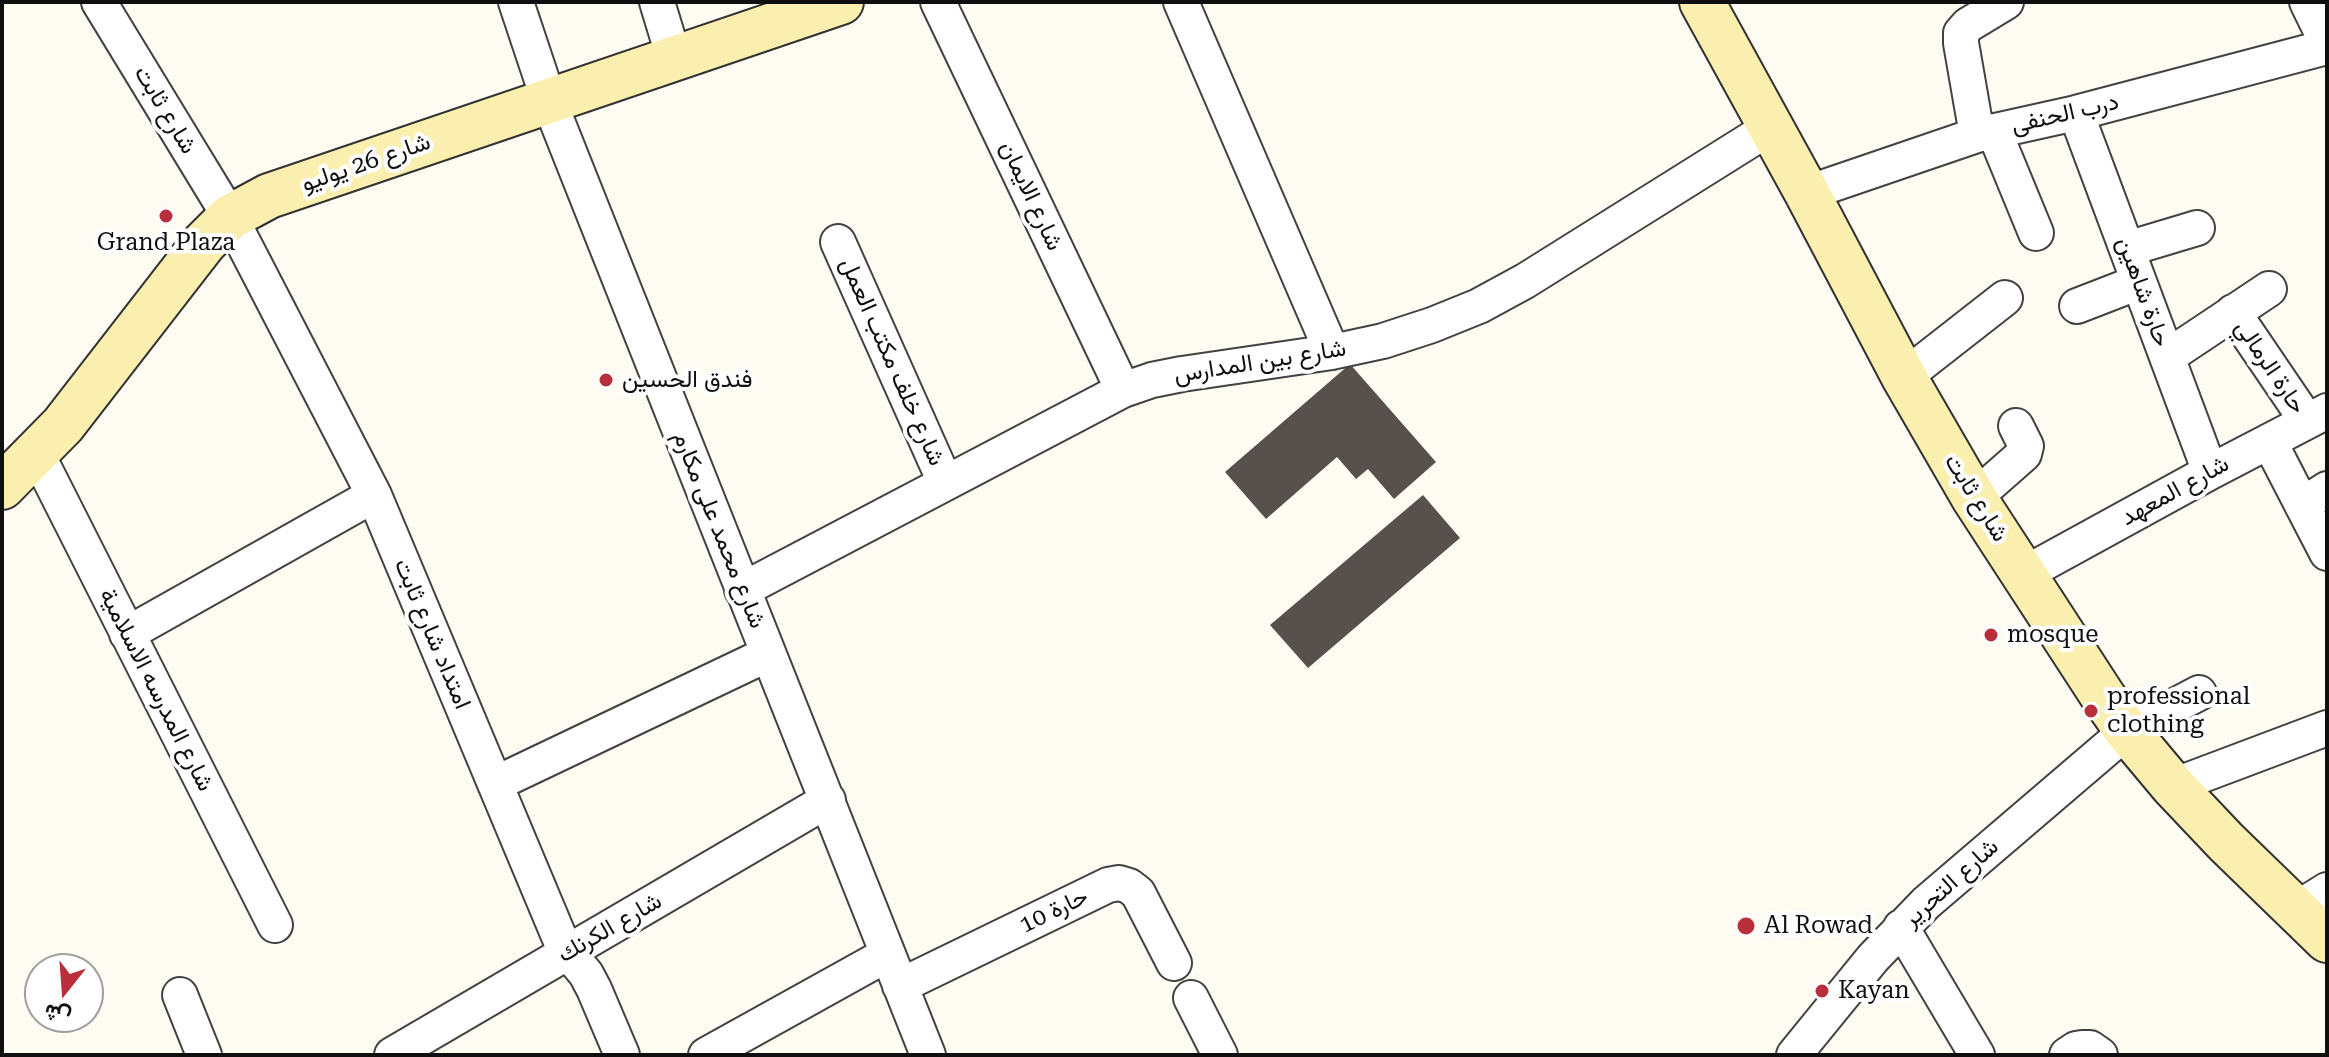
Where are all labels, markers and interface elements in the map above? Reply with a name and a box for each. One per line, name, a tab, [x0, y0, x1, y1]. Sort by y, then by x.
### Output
street label: شارع ثابت	[127, 61, 203, 159]
street label: درب الحنفى	[2008, 88, 2122, 140]
street label: شارع 26 يوليو	[298, 128, 434, 198]
street label: شارع الايمان	[993, 137, 1069, 255]
marker: Grand Plaza	[157, 207, 175, 225]
place label: Grand Plaza	[97, 229, 235, 257]
street label: حارة شاهين	[2110, 233, 2176, 351]
street label: شارع خلف مكتب العمل	[833, 254, 951, 470]
street label: حارة الرمالي	[2228, 314, 2312, 420]
street label: شارع بين المدارس	[1172, 334, 1348, 390]
place label: فندق الحسين	[622, 366, 752, 394]
marker: فندق الحسين	[597, 371, 615, 389]
street label: شارع محمد على مكارم	[666, 427, 772, 633]
street label: شارع ثابت	[1938, 449, 2014, 547]
street label: شارع المعهد	[2116, 450, 2234, 532]
street label: امتداد شارع ثابت	[387, 554, 477, 714]
street label: شارع المدرسه الاسلامية	[92, 584, 220, 796]
place label: mosque	[2007, 621, 2098, 649]
marker: mosque	[1982, 626, 2000, 644]
place label: professional clothing	[2107, 683, 2250, 739]
marker: professional clothing	[2082, 702, 2100, 720]
street label: شارع التحرير	[1897, 833, 2005, 933]
street label: حارة 10	[1015, 882, 1093, 940]
street label: شارع الكرنك	[553, 887, 667, 969]
place label: Al Rowad	[1764, 912, 1873, 940]
marker: Al Rowad	[1735, 915, 1757, 937]
north arrow	[24, 953, 104, 1033]
place label: Kayan	[1838, 977, 1910, 1005]
marker: Kayan	[1813, 982, 1831, 1000]
text: ش	[41, 999, 74, 1030]

